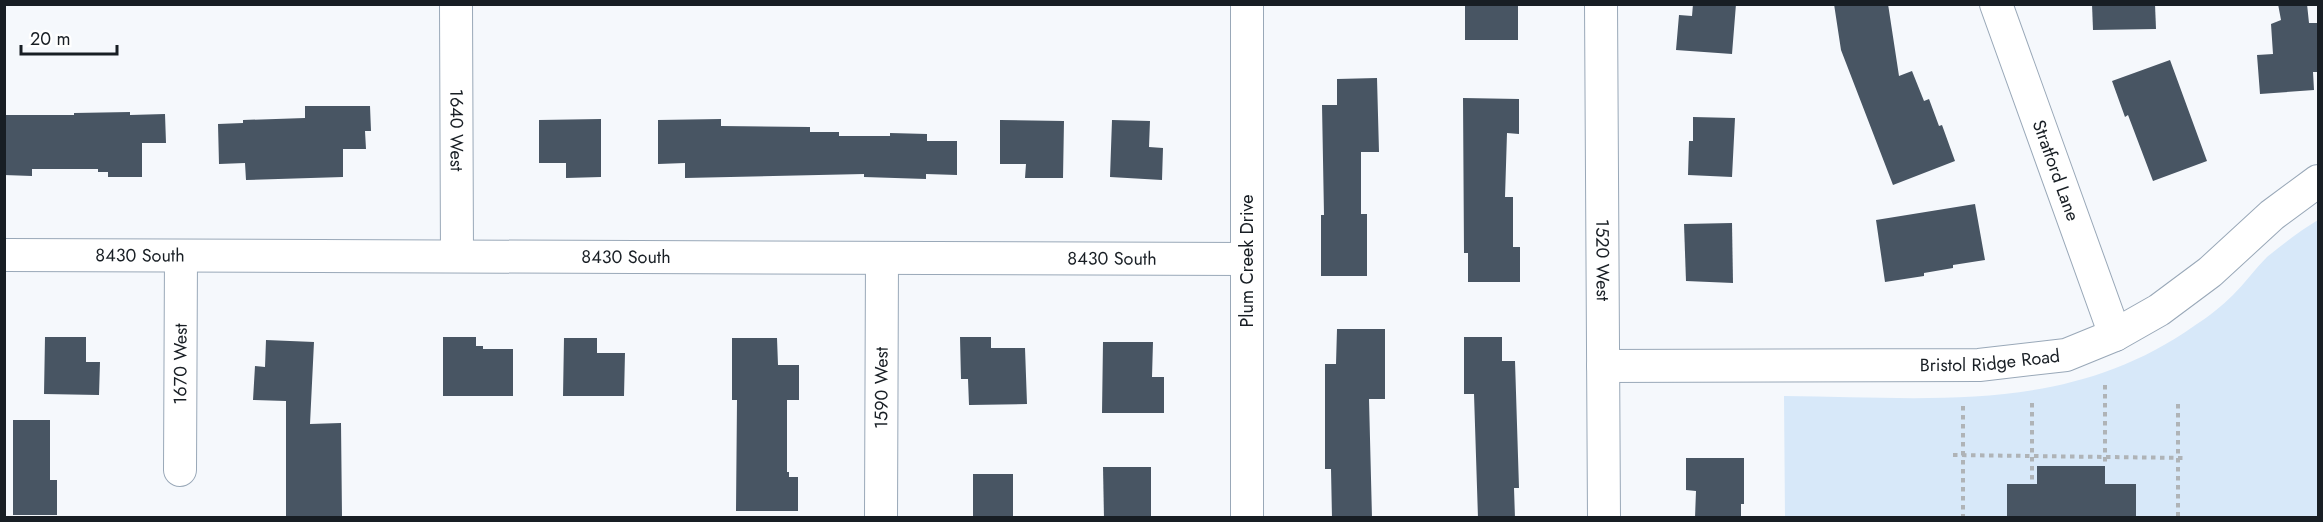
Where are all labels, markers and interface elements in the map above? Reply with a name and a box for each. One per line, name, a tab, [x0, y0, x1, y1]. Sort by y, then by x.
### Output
scale bar	[21, 18, 117, 56]
text: 20 m	[30, 26, 70, 52]
street label: 1640 West	[443, 89, 470, 172]
street label: Stratford Lane	[2026, 116, 2086, 225]
street label: Plum Creek Drive	[1234, 194, 1260, 328]
street label: 1520 West	[1589, 219, 1616, 302]
street label: 8430 South	[95, 242, 185, 269]
street label: 8430 South	[581, 244, 671, 270]
street label: 8430 South	[1067, 245, 1157, 272]
street label: 1670 West	[167, 323, 194, 405]
street label: Bristol Ridge Road	[1920, 343, 2061, 378]
street label: 1590 West	[868, 346, 895, 429]

